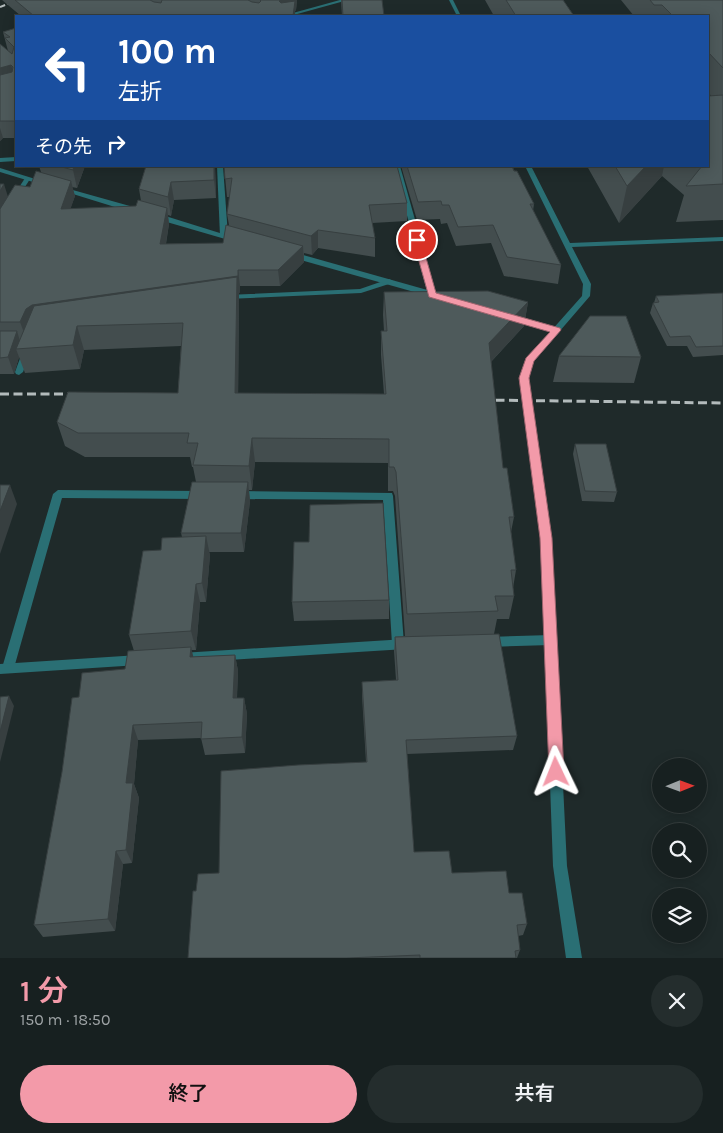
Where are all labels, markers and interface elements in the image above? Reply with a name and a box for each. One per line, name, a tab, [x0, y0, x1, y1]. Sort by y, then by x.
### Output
text: 100 m	[118, 31, 217, 72]
icon: left	[35, 35, 100, 100]
text: 左折	[118, 79, 162, 105]
icon: right	[102, 130, 130, 158]
text: その先	[35, 136, 92, 158]
pin	[396, 219, 438, 261]
icon: arrive	[403, 226, 431, 254]
position arrow	[529, 745, 581, 797]
north arrow	[652, 758, 708, 812]
map controls	[652, 758, 707, 943]
button: search	[652, 823, 707, 878]
button: layers	[652, 888, 707, 943]
text: 1 分	[20, 973, 68, 1009]
button: close	[651, 975, 703, 1027]
text: 150 m · 18:50	[20, 1010, 110, 1029]
button: 終了	[20, 1065, 357, 1123]
button: 共有	[367, 1065, 703, 1123]

